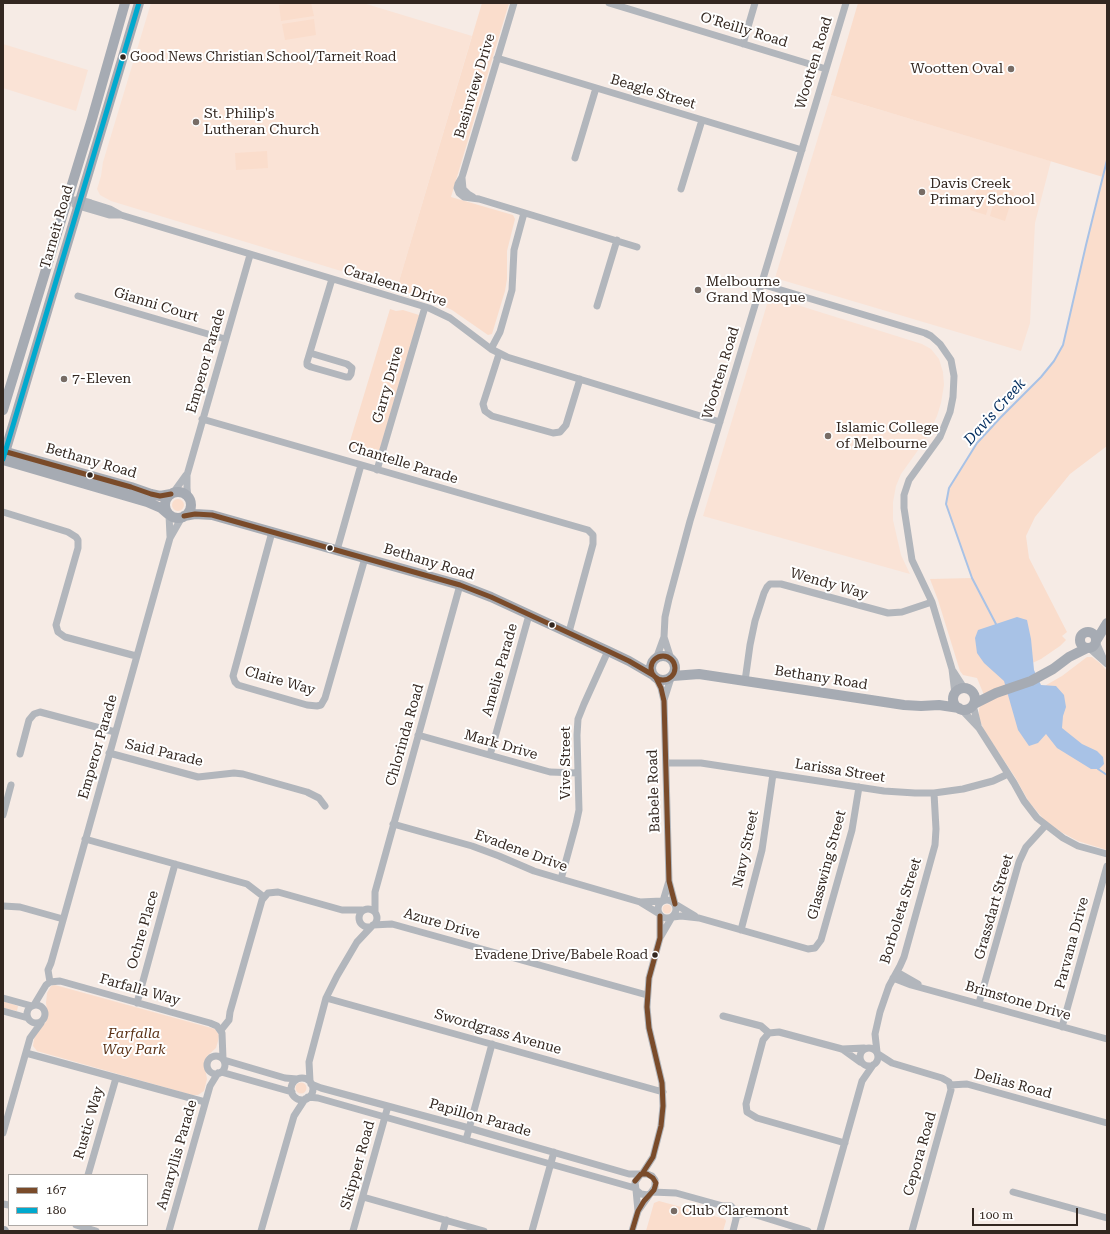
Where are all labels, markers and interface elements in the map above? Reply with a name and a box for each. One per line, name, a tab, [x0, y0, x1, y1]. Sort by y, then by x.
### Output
street label: O'Reilly Road	[698, 9, 790, 51]
street label: Wootten Road	[792, 15, 836, 111]
street label: Basinview Drive	[451, 32, 499, 140]
place label: Good News Christian School/Tarneit Road	[130, 49, 396, 65]
marker: Good News Christian School/Tarneit Road	[118, 52, 128, 62]
place label: Wootten Oval	[911, 61, 1003, 77]
marker: Wootten Oval	[1006, 64, 1016, 74]
street label: Beagle Street	[608, 71, 698, 113]
place label: St. Philip's Lutheran Church	[204, 106, 319, 138]
marker: St. Philip's Lutheran Church	[191, 117, 201, 127]
place label: Davis Creek Primary School	[930, 176, 1035, 208]
street label: Tarneit Road	[37, 183, 77, 271]
marker: Davis Creek Primary School	[917, 187, 927, 197]
street label: Caraleena Drive	[341, 261, 449, 311]
place label: Melbourne Grand Mosque	[706, 274, 805, 306]
street label: Gianni Court	[112, 284, 200, 326]
marker: Melbourne Grand Mosque	[693, 285, 703, 295]
street label: Emperor Parade	[183, 307, 229, 415]
street label: Wootten Road	[699, 325, 743, 421]
street label: Garry Drive	[369, 345, 407, 425]
place label: 7-Eleven	[72, 371, 131, 387]
marker: 7-Eleven	[59, 374, 69, 384]
water label: Davis Creek	[960, 375, 1030, 449]
place label: Islamic College of Melbourne	[836, 420, 939, 452]
marker: Islamic College of Melbourne	[823, 431, 833, 441]
street label: Chantelle Parade	[346, 438, 460, 488]
street label: Bethany Road	[43, 440, 139, 482]
unlabelled marker	[85, 470, 95, 480]
street label: Bethany Road	[382, 540, 476, 584]
unlabelled marker	[325, 543, 335, 553]
street label: Wendy Way	[788, 565, 870, 603]
unlabelled marker	[547, 620, 557, 630]
street label: Amelie Parade	[479, 622, 521, 718]
street label: Bethany Road	[773, 662, 869, 694]
street label: Claire Way	[243, 663, 317, 699]
street label: Chlorinda Road	[382, 682, 428, 788]
street label: Emperor Parade	[75, 693, 121, 801]
street label: Vive Street	[558, 726, 574, 800]
street label: Mark Drive	[462, 727, 540, 763]
street label: Said Parade	[123, 736, 205, 770]
street label: Babele Road	[644, 749, 664, 833]
street label: Larissa Street	[794, 756, 886, 786]
street label: Glasswing Street	[804, 808, 850, 922]
street label: Navy Street	[730, 809, 762, 889]
street label: Evadene Drive	[472, 826, 570, 876]
street label: Grassdart Street	[971, 852, 1017, 962]
street label: Borboleta Street	[877, 856, 925, 966]
street label: Ochre Place	[124, 889, 162, 971]
street label: Parvana Drive	[1052, 895, 1092, 991]
street label: Azure Drive	[402, 905, 482, 943]
place label: Evadene Drive/Babele Road	[475, 947, 648, 963]
marker: Evadene Drive/Babele Road	[650, 950, 660, 960]
street label: Farfalla Way	[98, 971, 182, 1009]
street label: Brimstone Drive	[963, 978, 1073, 1024]
street label: Swordgrass Avenue	[433, 1006, 563, 1058]
park label: Farfalla Way Park	[102, 1026, 166, 1058]
street label: Delias Road	[972, 1066, 1054, 1102]
street label: Rustic Way	[71, 1085, 107, 1161]
street label: Papillon Parade	[427, 1095, 533, 1141]
street label: Amaryllis Parade	[153, 1098, 201, 1212]
street label: Cepora Road	[900, 1110, 940, 1198]
street label: Skipper Road	[337, 1119, 379, 1211]
legend	[8, 1174, 148, 1226]
text: 167	[46, 1183, 66, 1197]
scale bar	[974, 1200, 1080, 1226]
text: 180	[46, 1203, 66, 1217]
place label: Club Claremont	[682, 1203, 789, 1219]
marker: Club Claremont	[669, 1206, 679, 1216]
text: 100 m	[979, 1208, 1013, 1222]

